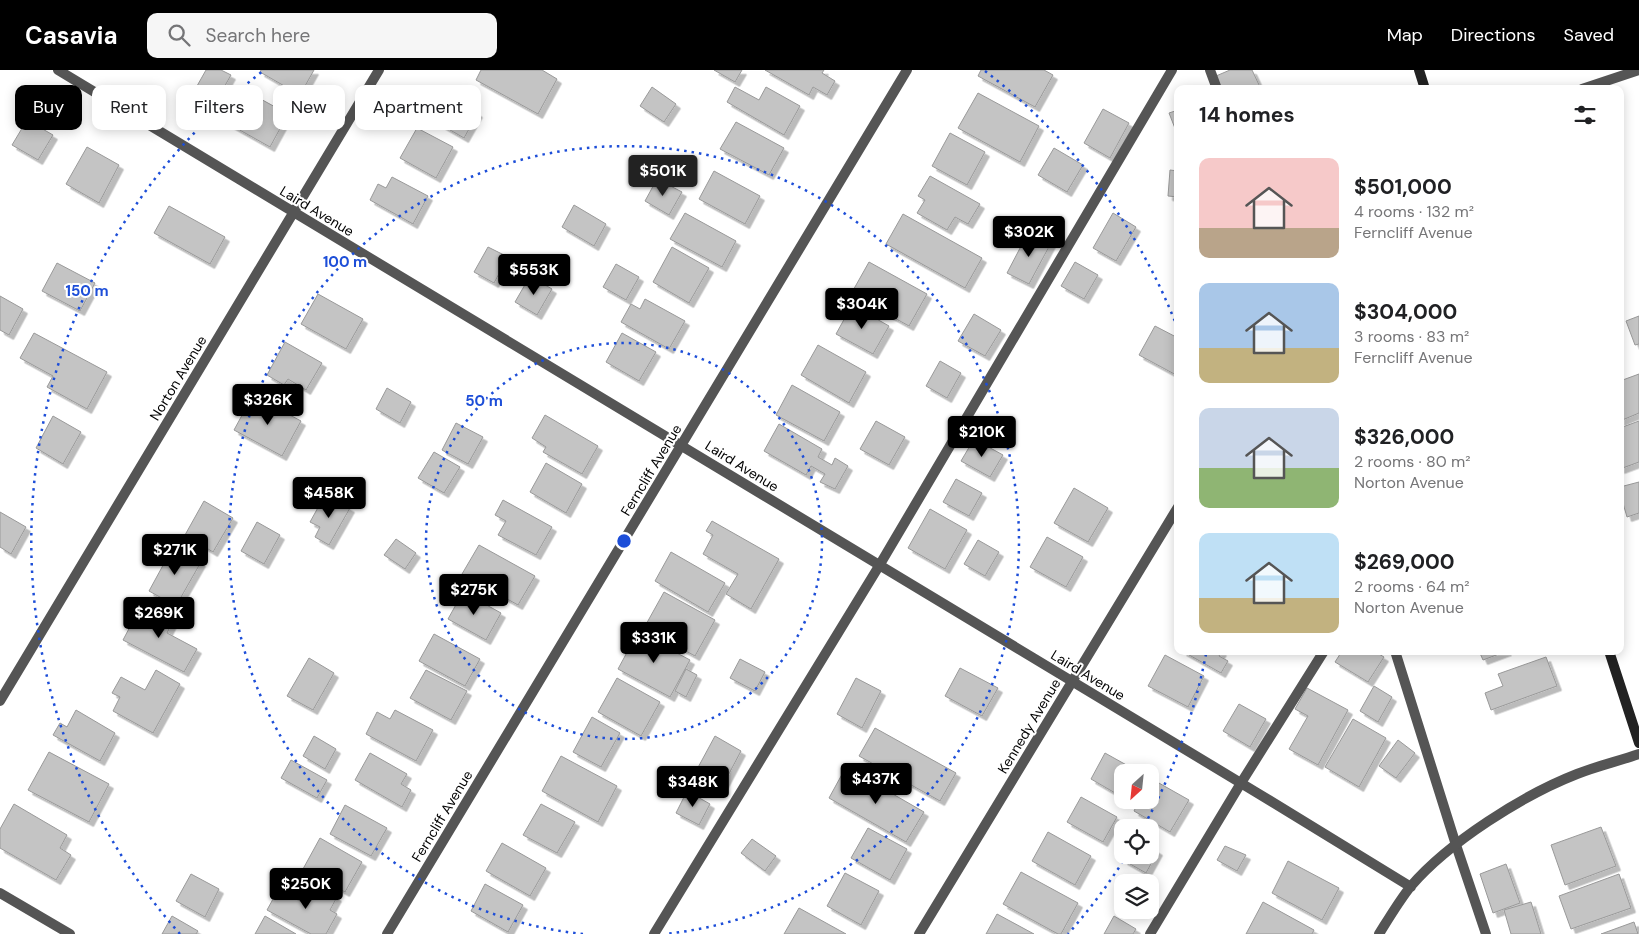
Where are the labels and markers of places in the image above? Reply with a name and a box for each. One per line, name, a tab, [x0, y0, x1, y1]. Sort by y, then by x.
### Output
pin: $501K	[628, 154, 698, 197]
pin: $302K	[994, 216, 1064, 258]
pin: $553K	[499, 254, 569, 296]
pin: $304K	[827, 288, 897, 330]
pin: $326K	[233, 384, 303, 426]
pin: $210K	[947, 416, 1017, 458]
pin: $458K	[294, 476, 364, 519]
centre of rings	[615, 532, 633, 550]
pin: $271K	[140, 534, 210, 576]
pin: $275K	[439, 574, 509, 616]
pin: $269K	[124, 596, 194, 639]
pin: $331K	[619, 622, 689, 664]
pin: $437K	[841, 762, 911, 805]
pin: $348K	[658, 766, 728, 808]
pin: $250K	[271, 868, 341, 910]

